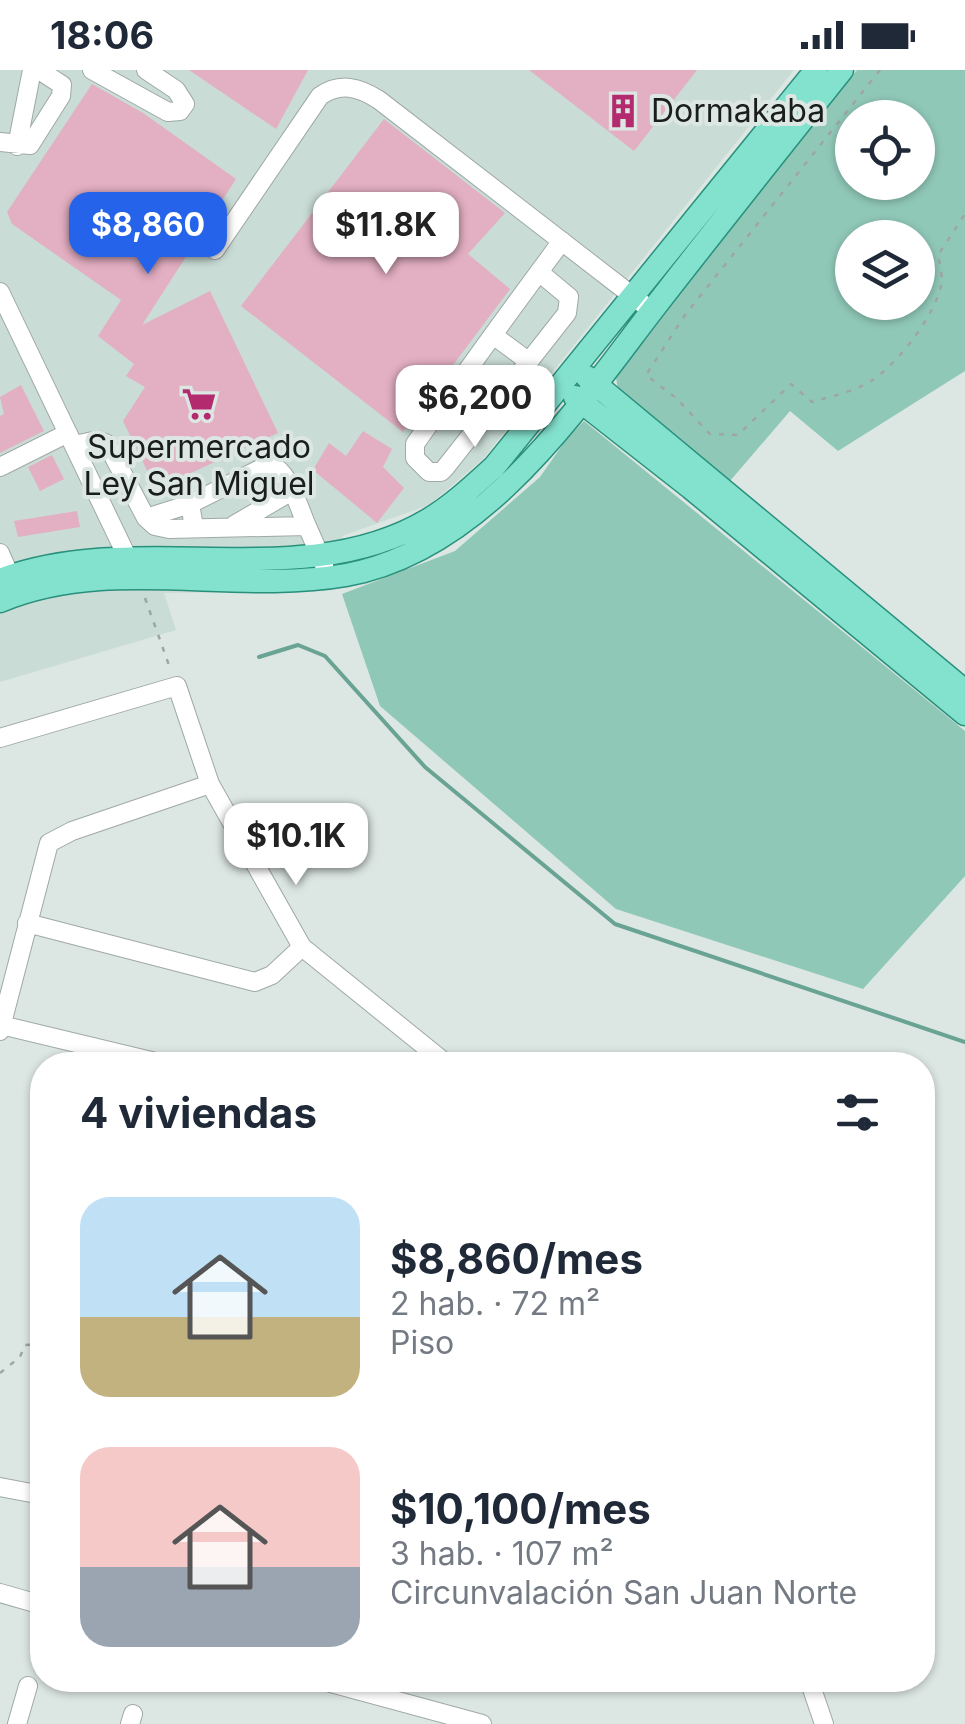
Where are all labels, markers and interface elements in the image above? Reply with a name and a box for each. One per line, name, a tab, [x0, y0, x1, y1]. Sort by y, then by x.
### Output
text: 18:06	[50, 12, 154, 58]
place label: Dormakaba	[651, 91, 825, 130]
building icon: Dormakaba	[604, 92, 642, 130]
map controls	[835, 100, 935, 320]
button: locate	[835, 100, 935, 200]
pin: $8,860	[67, 192, 229, 277]
pin: $11.8K	[305, 192, 467, 277]
text: $8,860	[91, 205, 205, 244]
text: $11.8K	[335, 205, 437, 244]
button: layers	[835, 220, 935, 320]
pin: $6,200	[394, 365, 556, 450]
text: $6,200	[418, 378, 532, 417]
supermarket icon: Supermercado Ley San Miguel	[180, 385, 218, 423]
place label: Supermercado Ley San Miguel	[83, 427, 315, 503]
pin: $10.1K	[215, 803, 377, 888]
text: $10.1K	[246, 816, 346, 855]
icon: filters	[830, 1085, 885, 1140]
text: 4 viviendas	[80, 1087, 317, 1138]
text: $8,860/mes	[390, 1233, 643, 1284]
icon: home	[160, 1237, 280, 1357]
text: 2 hab. · 72 m²	[390, 1284, 600, 1323]
text: Piso	[390, 1323, 454, 1362]
text: $10,100/mes	[390, 1483, 651, 1534]
icon: home	[160, 1487, 280, 1607]
text: 3 hab. · 107 m²	[390, 1534, 614, 1573]
text: Circunvalación San Juan Norte	[390, 1573, 857, 1612]

